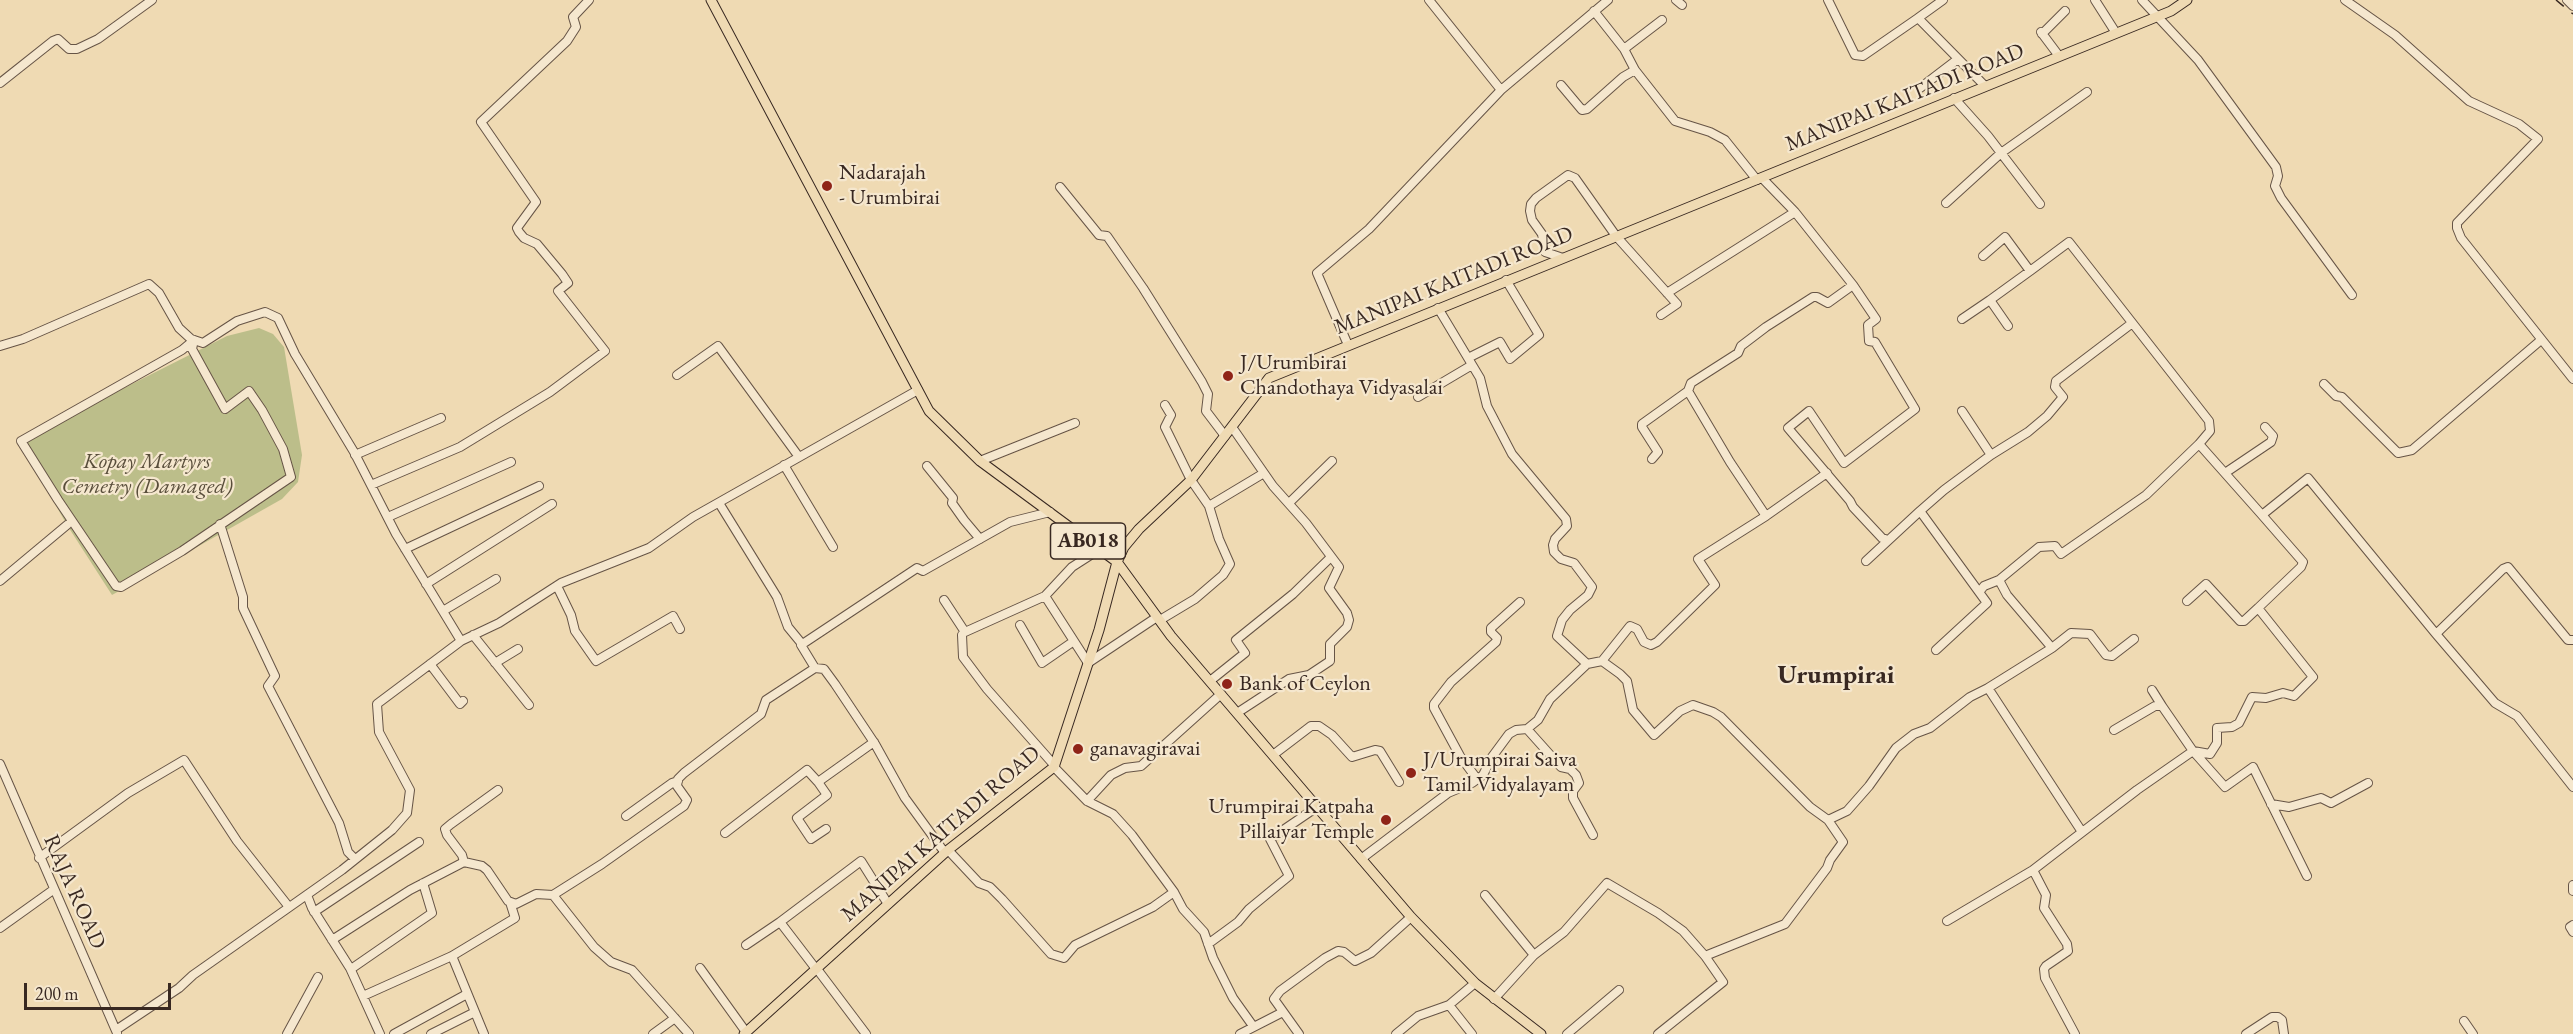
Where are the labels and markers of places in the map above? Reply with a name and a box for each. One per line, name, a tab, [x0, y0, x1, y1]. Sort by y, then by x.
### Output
place label: Nadarajah - Urumbirai	[839, 160, 940, 212]
marker: Nadarajah - Urumbirai	[820, 179, 834, 193]
place label: J/Urumbirai Chandothaya Vidyasalai	[1240, 350, 1443, 402]
marker: J/Urumbirai Chandothaya Vidyasalai	[1221, 369, 1235, 383]
place label: Bank of Ceylon	[1239, 671, 1371, 697]
marker: Bank of Ceylon	[1220, 677, 1234, 691]
place label: ganavagiravai	[1090, 736, 1201, 762]
marker: ganavagiravai	[1071, 742, 1085, 756]
place label: J/Urumpirai Saiva Tamil Vidyalayam	[1423, 747, 1577, 798]
marker: J/Urumpirai Saiva Tamil Vidyalayam	[1404, 766, 1418, 780]
place label: Urumpirai Katpaha Pillaiyar Temple	[1208, 794, 1374, 846]
marker: Urumpirai Katpaha Pillaiyar Temple	[1379, 813, 1393, 827]

